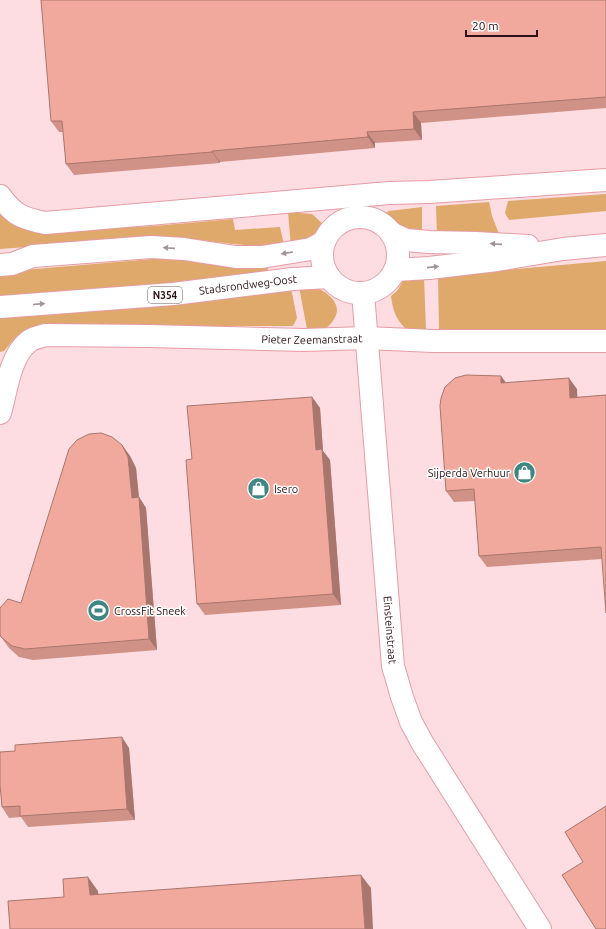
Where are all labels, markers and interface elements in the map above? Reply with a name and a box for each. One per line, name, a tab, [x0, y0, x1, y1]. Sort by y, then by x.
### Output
scale bar	[466, 12, 537, 38]
text: 20 m	[472, 19, 499, 32]
one-way arrow	[490, 241, 502, 248]
one-way arrow	[163, 244, 175, 251]
one-way arrow	[281, 250, 293, 256]
one-way arrow	[427, 264, 439, 271]
street label: Stadsrondweg-Oost	[198, 273, 298, 297]
road number: N354	[148, 287, 182, 303]
one-way arrow	[33, 301, 45, 308]
street label: Pieter Zeemanstraat	[261, 332, 363, 346]
shop icon: Sijperda Verhuur	[512, 460, 538, 486]
place label: Sijperda Verhuur	[428, 467, 511, 479]
shop icon: Isero	[246, 476, 272, 502]
place label: Isero	[274, 483, 298, 495]
street label: Einsteinstraat	[381, 595, 399, 665]
sports icon: CrossFit Sneek	[86, 598, 112, 624]
place label: CrossFit Sneek	[114, 605, 186, 617]

